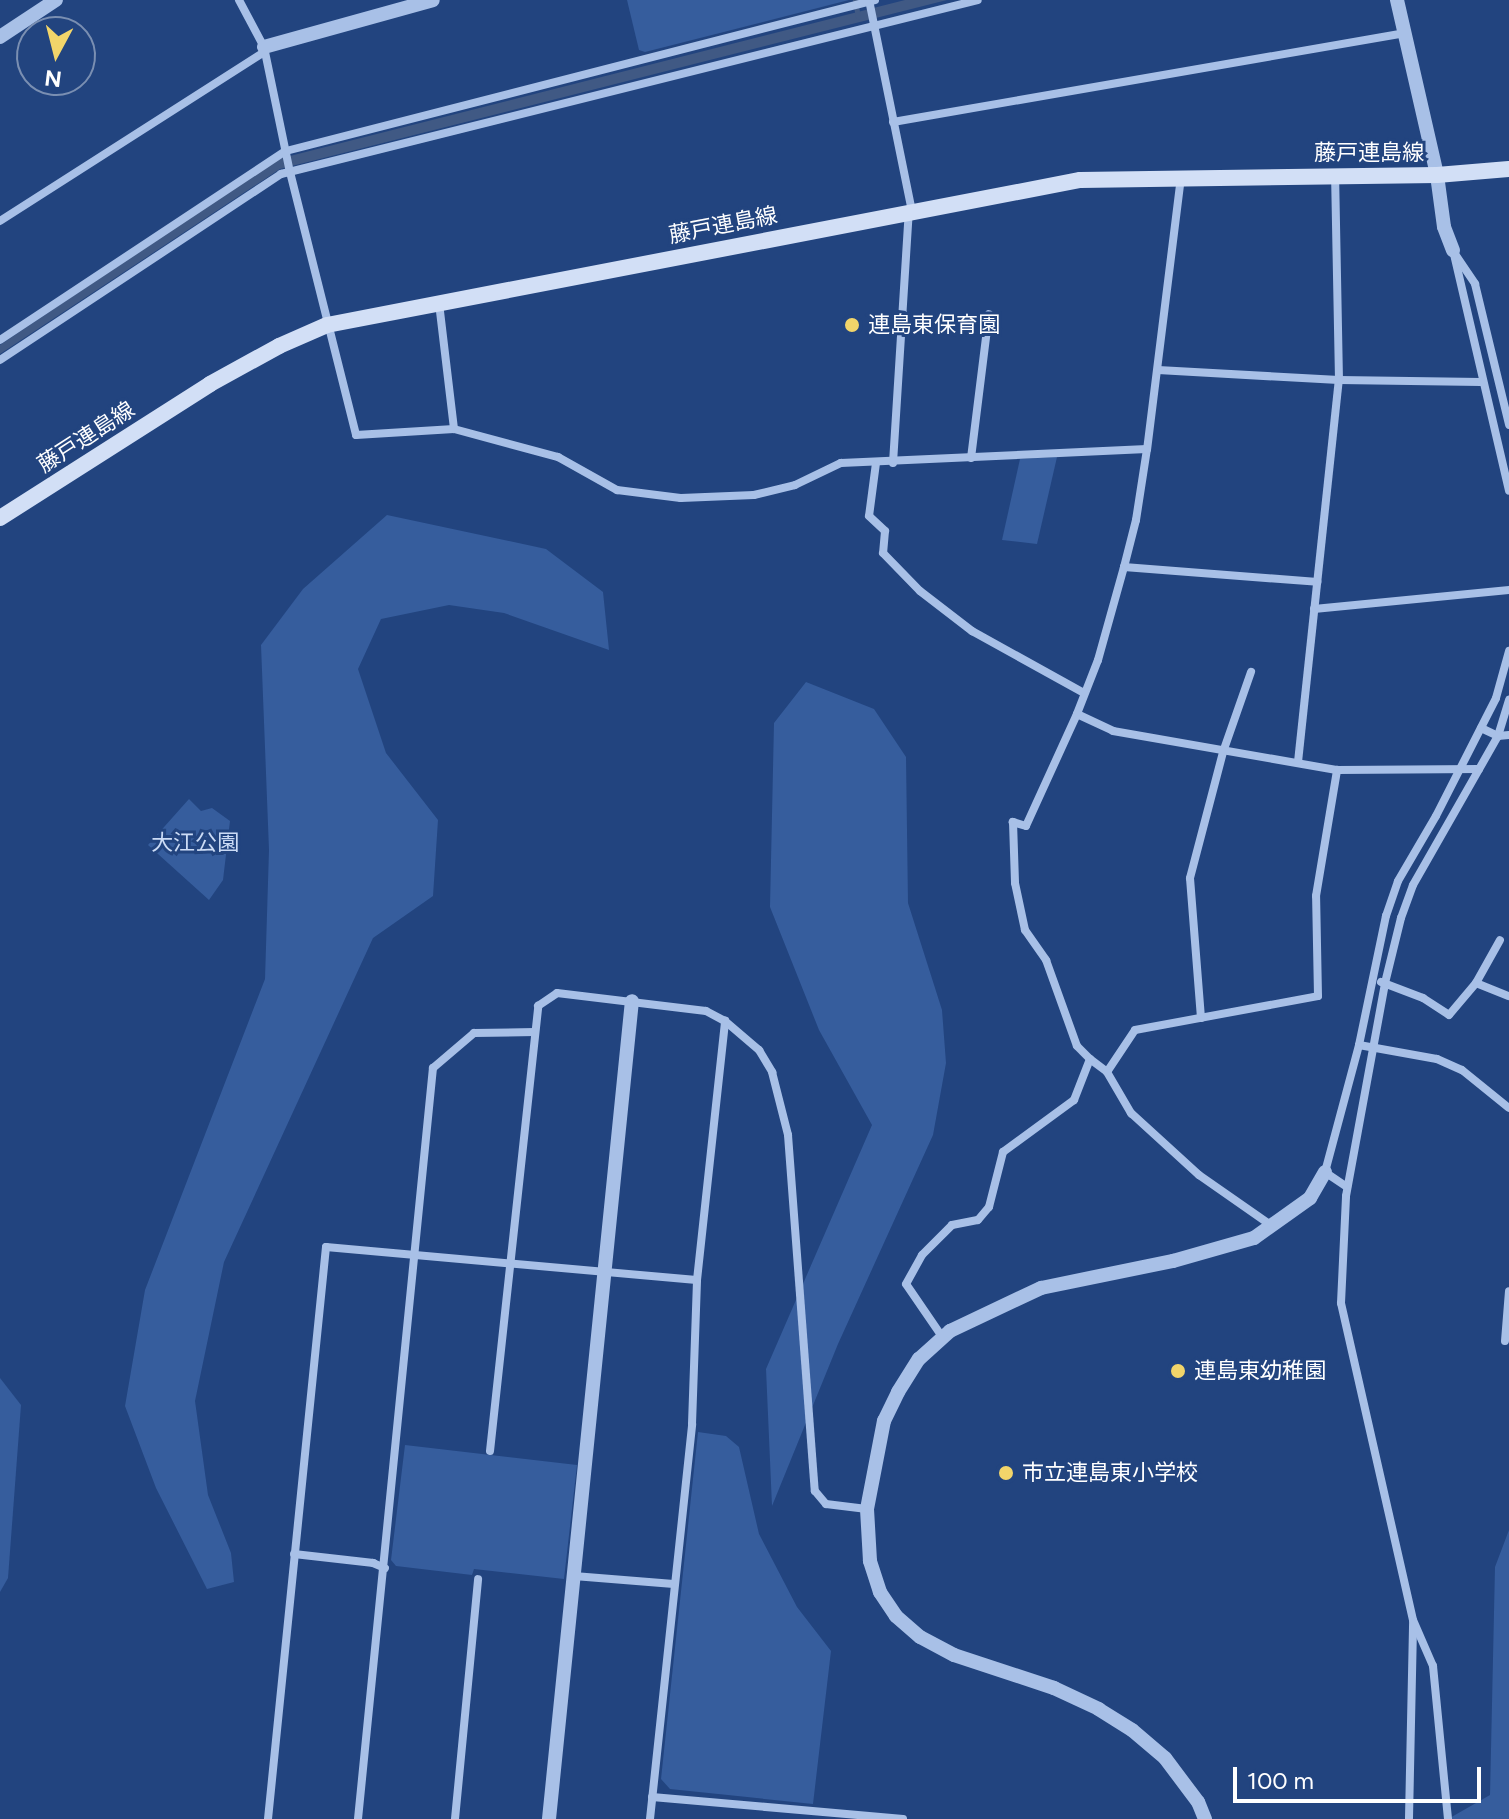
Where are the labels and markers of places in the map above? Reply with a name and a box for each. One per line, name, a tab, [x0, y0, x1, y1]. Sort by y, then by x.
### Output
place label: 連島東保育園	[868, 312, 1000, 338]
marker: 連島東保育園	[843, 316, 861, 334]
place label: 連島東幼稚園	[1194, 1358, 1326, 1384]
marker: 連島東幼稚園	[1169, 1362, 1187, 1380]
place label: 市立連島東小学校	[1022, 1460, 1198, 1486]
marker: 市立連島東小学校	[997, 1464, 1015, 1482]

